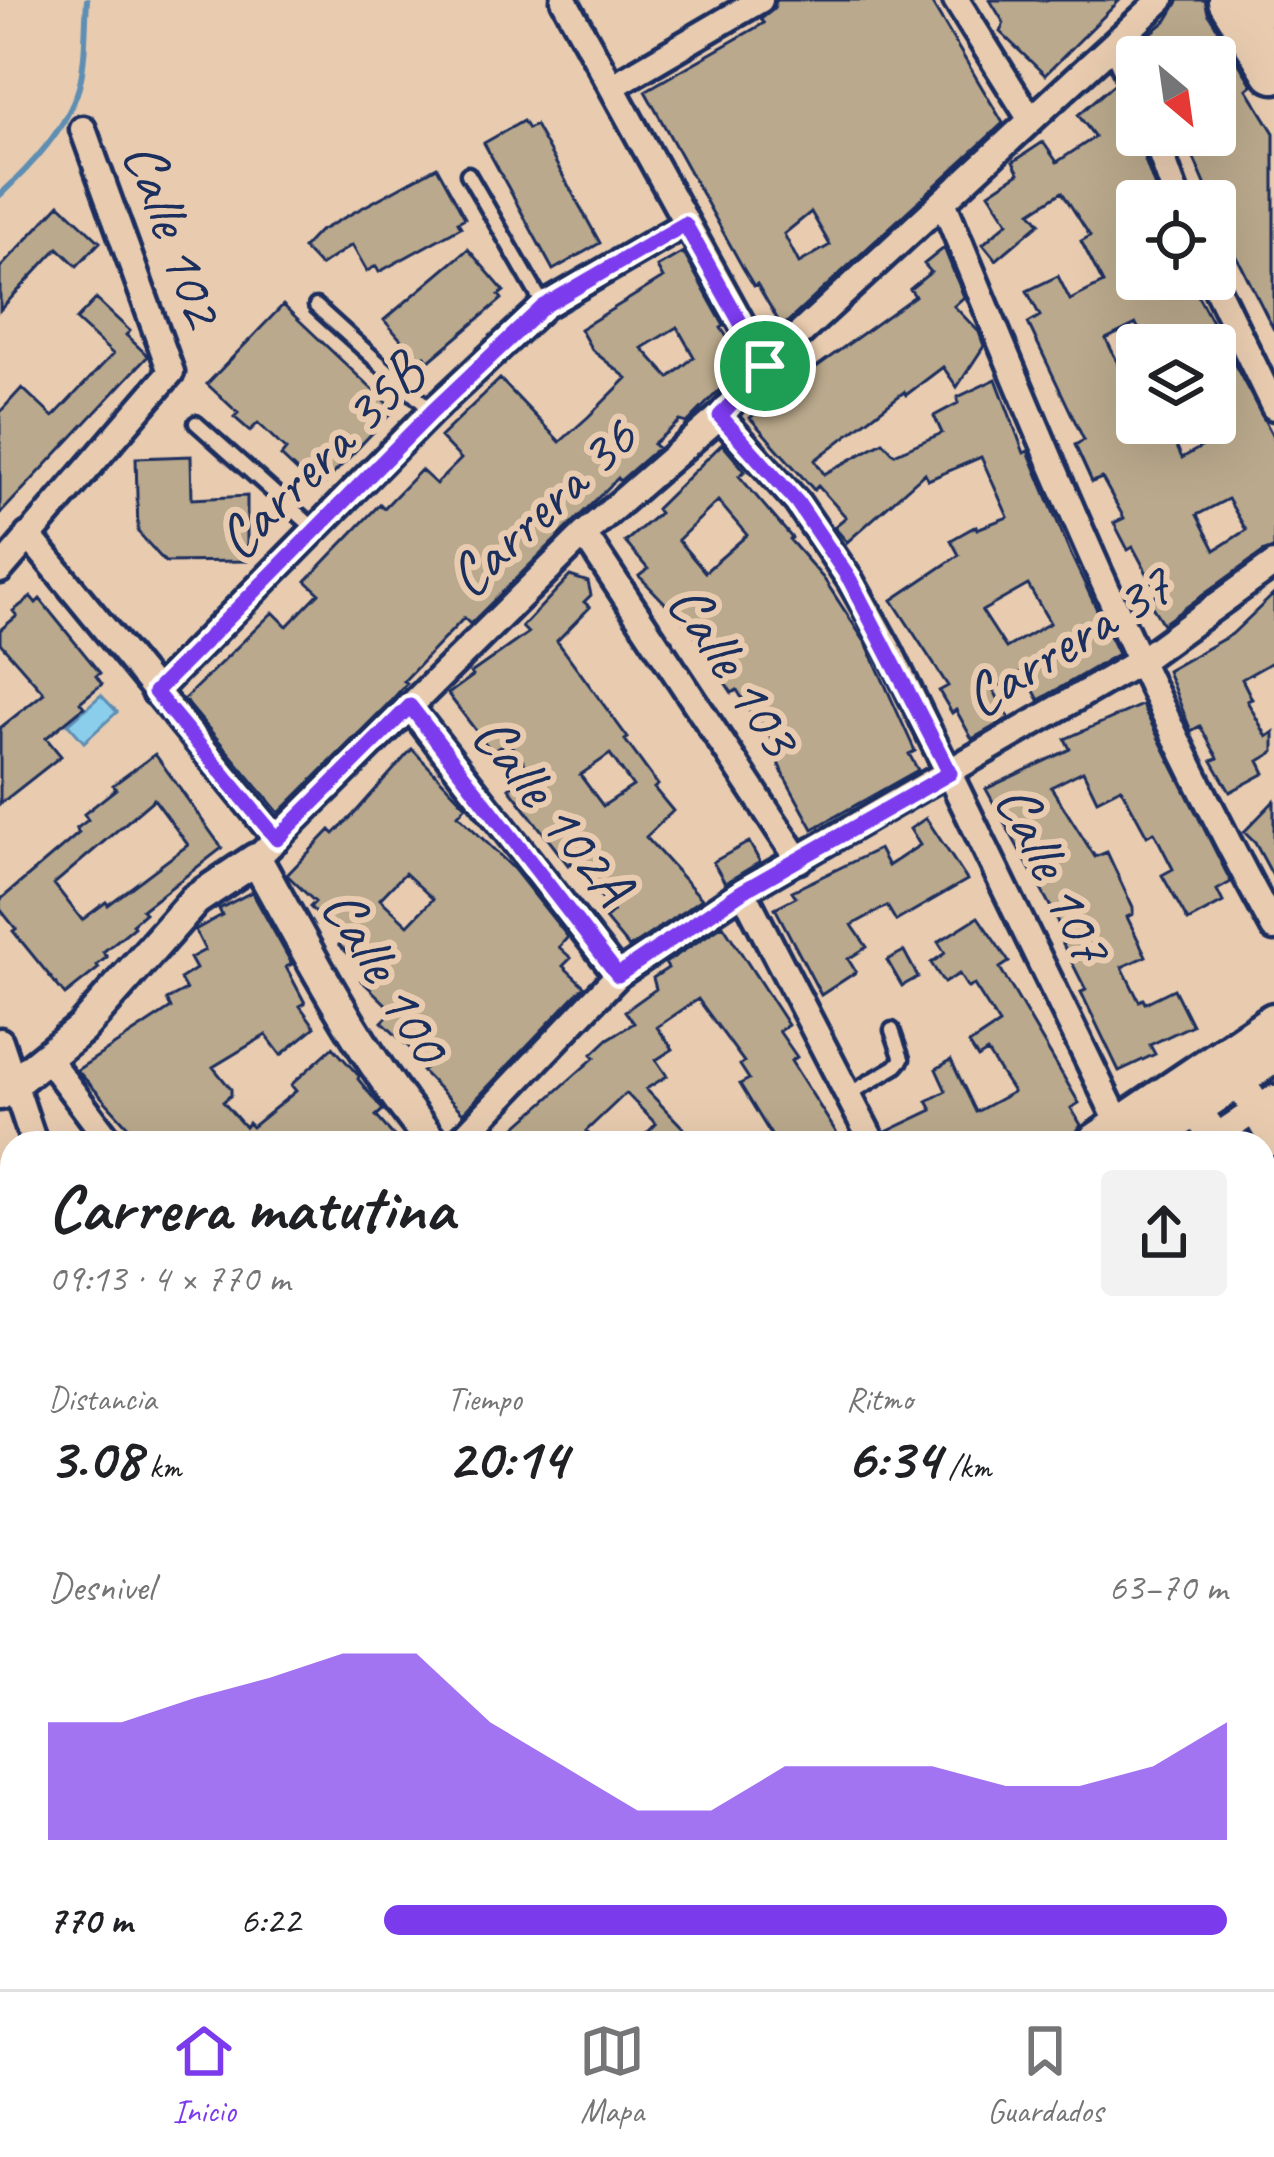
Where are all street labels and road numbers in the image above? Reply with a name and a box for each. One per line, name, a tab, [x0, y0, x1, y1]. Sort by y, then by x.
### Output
street label: Calle 102	[106, 131, 244, 340]
street label: Carrera 35B	[200, 333, 442, 576]
street label: Carrera 36	[431, 398, 654, 614]
street label: Carrera 37	[949, 546, 1189, 735]
street label: Calle 103	[651, 569, 820, 773]
street label: Calle 102A	[456, 700, 653, 922]
street label: Calle 107	[978, 771, 1131, 978]
street label: Calle 100	[305, 875, 470, 1080]

